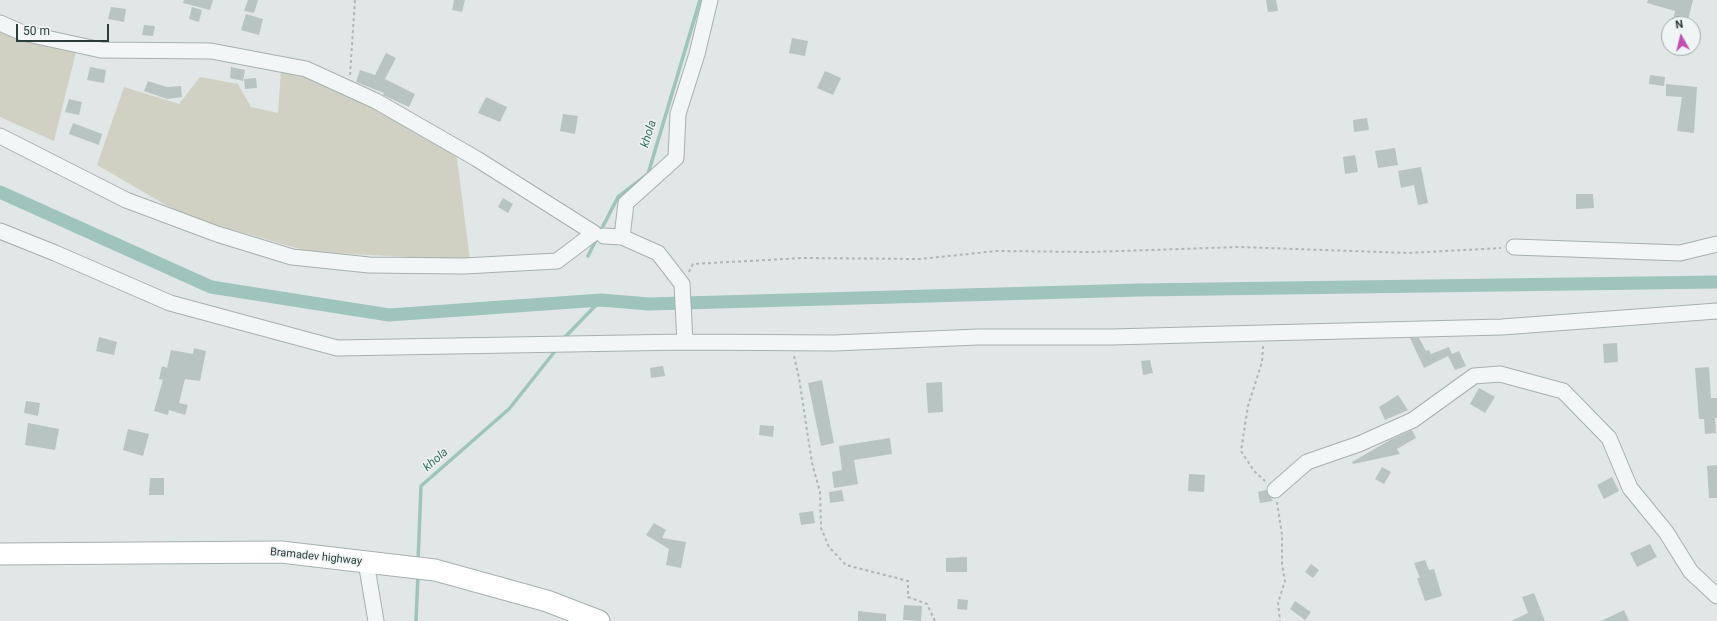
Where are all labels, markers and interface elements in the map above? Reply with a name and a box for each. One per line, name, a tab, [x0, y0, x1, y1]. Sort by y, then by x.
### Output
scale bar	[18, 16, 111, 42]
north arrow	[1661, 16, 1701, 56]
text: N	[1675, 18, 1684, 32]
text: 50 m	[23, 24, 50, 38]
water label: khola	[638, 118, 660, 150]
water label: khola	[421, 445, 451, 475]
street label: Bramadev highway	[269, 546, 363, 568]

